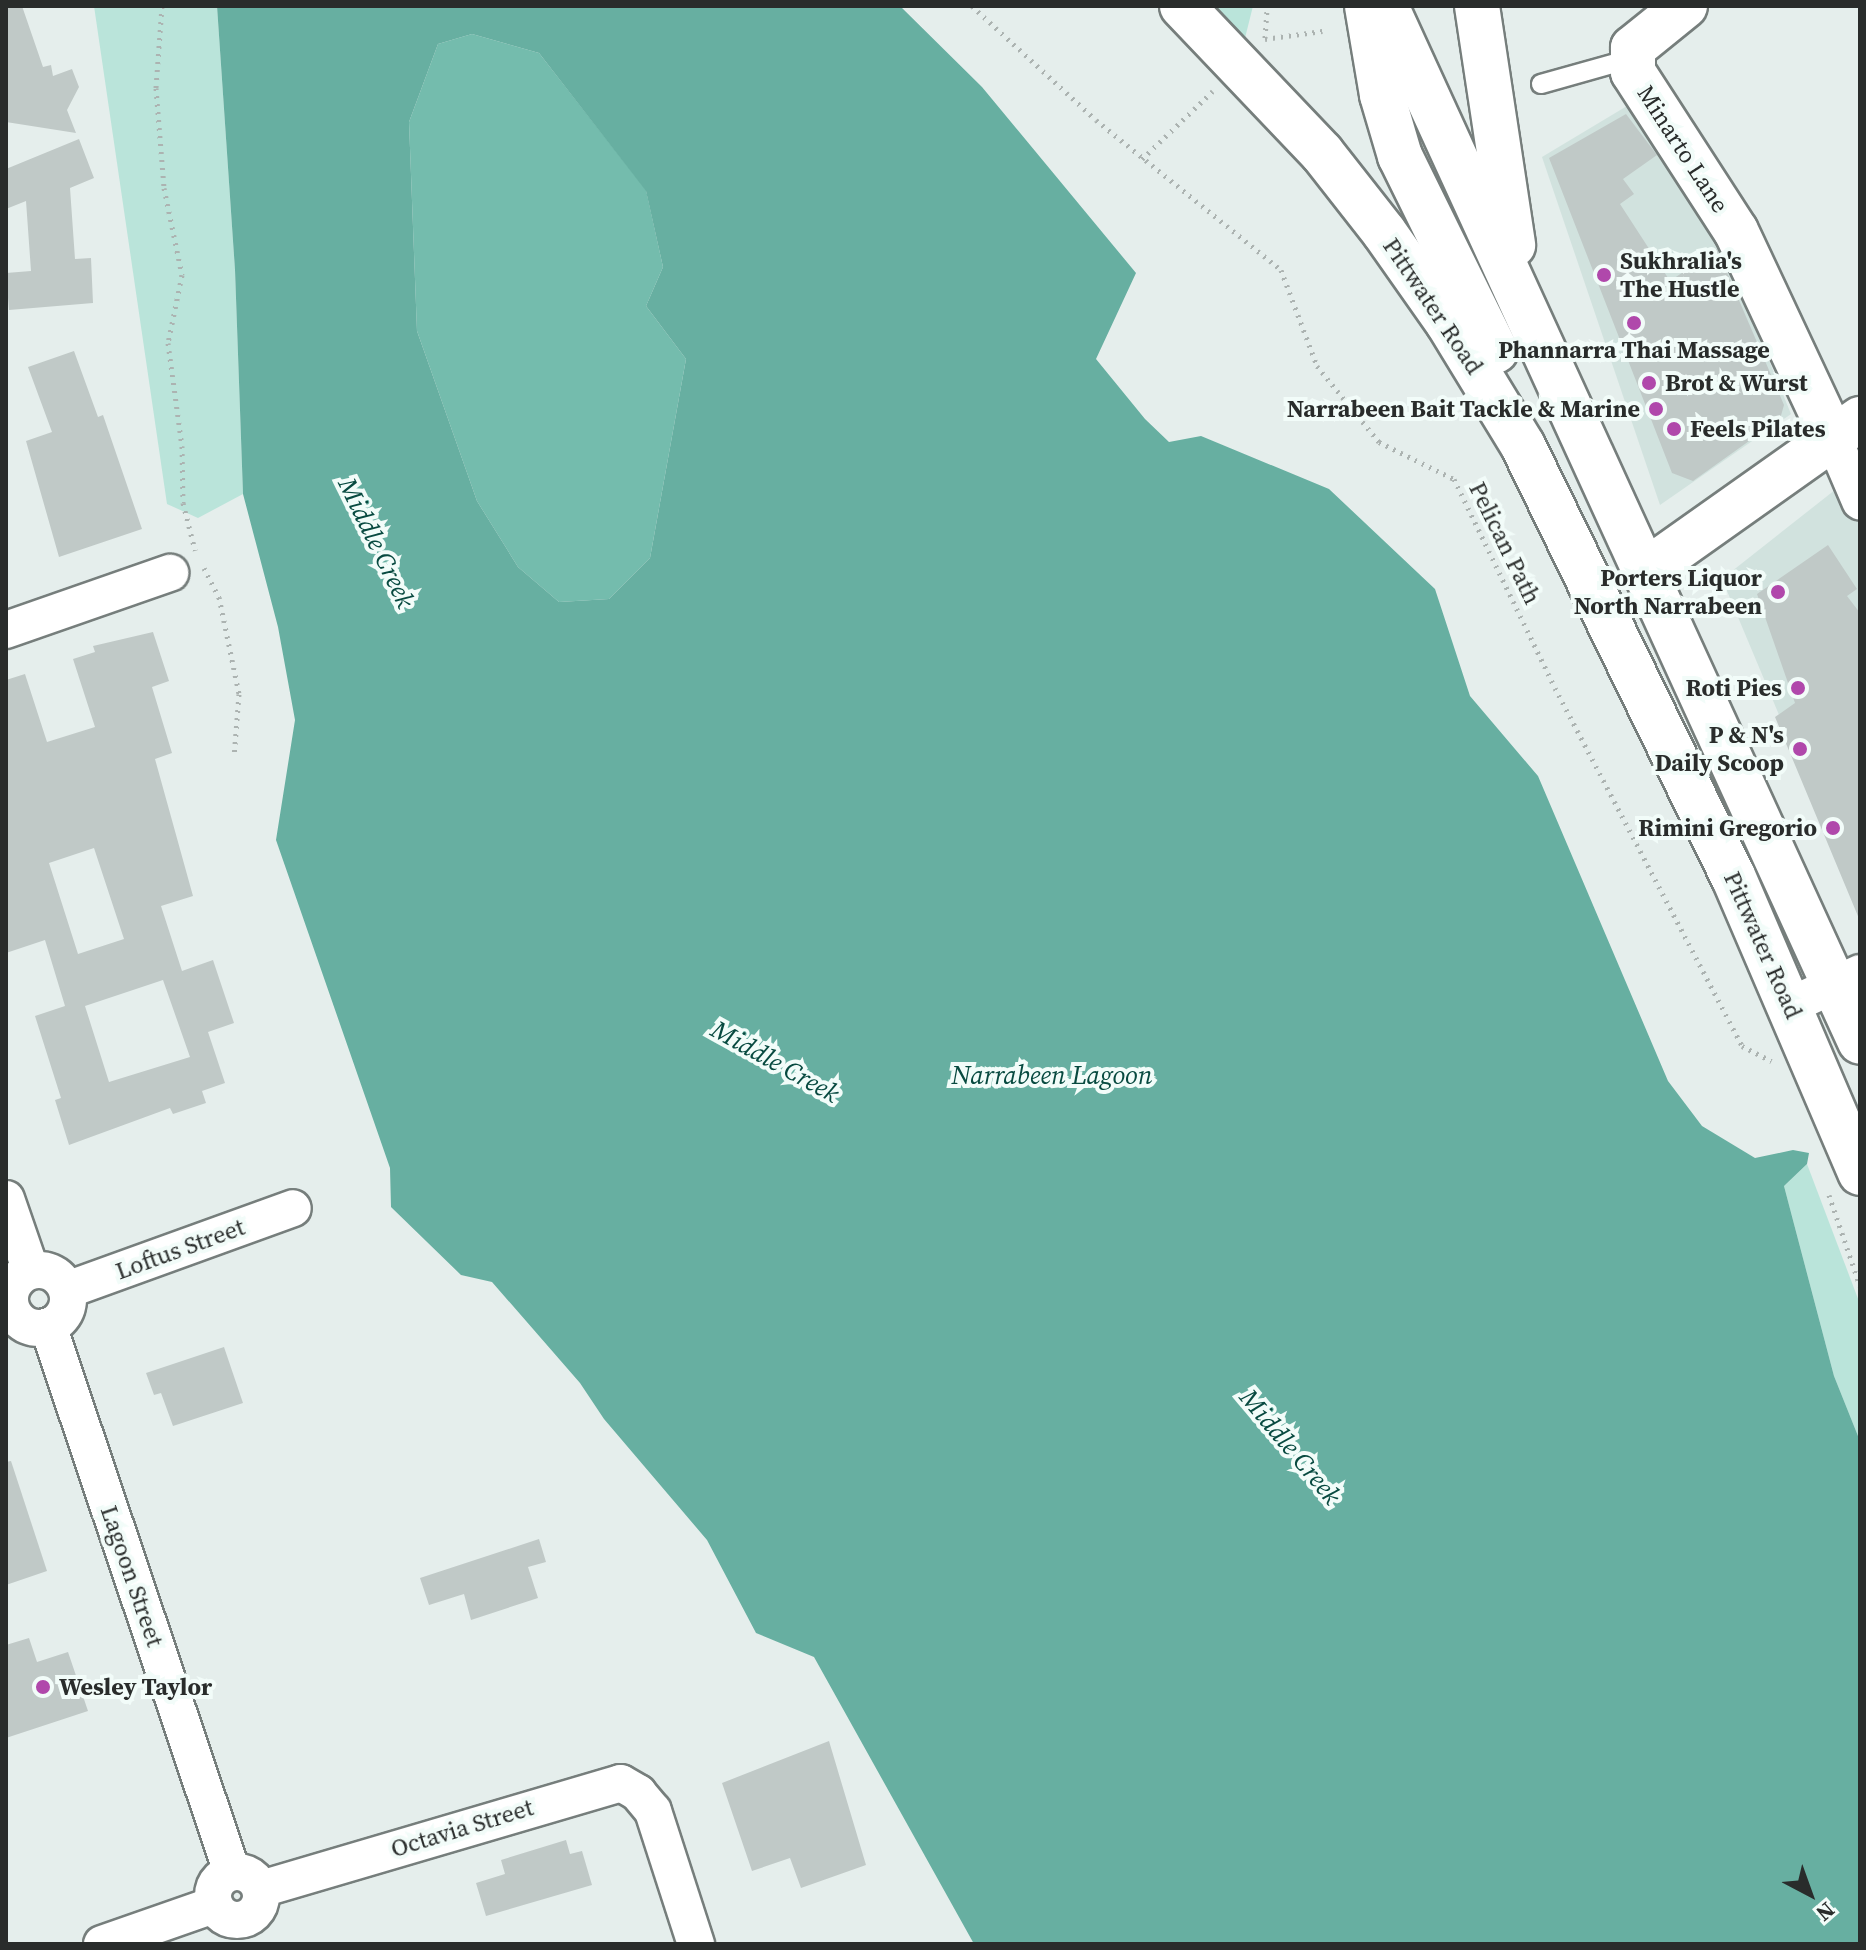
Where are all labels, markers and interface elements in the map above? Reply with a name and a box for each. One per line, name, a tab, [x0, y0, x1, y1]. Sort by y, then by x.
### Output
street label: Minarto Lane	[1631, 80, 1735, 218]
street label: Pittwater Road	[1377, 232, 1489, 380]
place label: Sukhralia's The Hustle	[1620, 247, 1742, 303]
marker: Sukhralia's The Hustle	[1595, 266, 1613, 284]
marker: Phannarra Thai Massage	[1625, 314, 1643, 332]
place label: Phannarra Thai Massage	[1498, 336, 1770, 364]
place label: Brot & Wurst	[1665, 369, 1808, 397]
marker: Brot & Wurst	[1640, 374, 1658, 392]
place label: Narrabeen Bait Tackle & Marine	[1287, 395, 1640, 423]
marker: Narrabeen Bait Tackle & Marine	[1647, 400, 1665, 418]
place label: Feels Pilates	[1690, 415, 1826, 443]
marker: Feels Pilates	[1665, 420, 1683, 438]
water label: Middle Creek	[331, 473, 421, 613]
street label: Pelican Path	[1463, 477, 1547, 609]
place label: Porters Liquor North Narrabeen	[1574, 564, 1762, 620]
marker: Porters Liquor North Narrabeen	[1769, 583, 1787, 601]
place label: Roti Pies	[1685, 674, 1782, 702]
marker: Roti Pies	[1789, 679, 1807, 697]
place label: P & N's Daily Scoop	[1655, 721, 1784, 777]
marker: P & N's Daily Scoop	[1791, 740, 1809, 758]
place label: Rimini Gregorio	[1638, 814, 1817, 842]
marker: Rimini Gregorio	[1824, 819, 1842, 837]
street label: Pittwater Road	[1718, 867, 1808, 1023]
water label: Middle Creek	[706, 1014, 844, 1110]
water label: Narrabeen Lagoon	[952, 1060, 1152, 1092]
street label: Loftus Street	[112, 1212, 248, 1286]
water label: Middle Creek	[1233, 1383, 1347, 1511]
street label: Lagoon Street	[94, 1502, 170, 1650]
place label: Wesley Taylor	[59, 1673, 212, 1701]
marker: Wesley Taylor	[34, 1678, 52, 1696]
street label: Octavia Street	[387, 1793, 537, 1863]
north arrow	[1770, 1854, 1850, 1934]
text: N	[1810, 1896, 1842, 1929]

